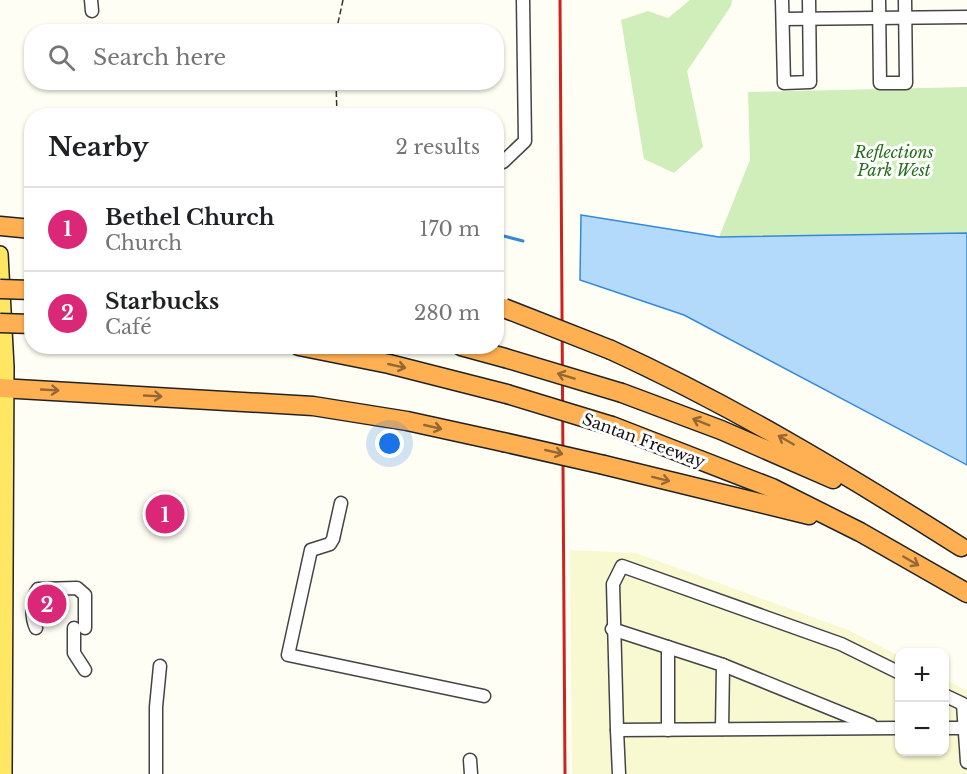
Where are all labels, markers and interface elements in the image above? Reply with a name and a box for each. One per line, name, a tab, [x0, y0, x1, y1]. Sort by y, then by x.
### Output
search box	[24, 24, 504, 90]
icon: search	[45, 41, 78, 74]
text: Search here	[93, 44, 226, 71]
text: Nearby	[48, 131, 149, 163]
text: 2 results	[396, 135, 480, 159]
park label: Reflections Park West	[853, 142, 934, 180]
text: Bethel Church	[105, 204, 274, 231]
text: 1	[63, 217, 72, 241]
text: 170 m	[420, 217, 480, 241]
text: Church	[105, 231, 182, 255]
text: Starbucks	[105, 288, 219, 315]
text: 2	[61, 301, 74, 325]
text: 280 m	[414, 301, 480, 325]
text: Café	[105, 315, 152, 339]
one-way arrow	[387, 361, 406, 372]
one-way arrow	[557, 370, 576, 381]
one-way arrow	[39, 384, 59, 395]
one-way arrow	[142, 390, 162, 401]
street label: Santan Freeway	[580, 409, 709, 472]
one-way arrow	[692, 416, 710, 427]
one-way arrow	[423, 421, 442, 433]
your location	[375, 429, 404, 458]
one-way arrow	[778, 434, 795, 446]
one-way arrow	[544, 447, 563, 458]
one-way arrow	[651, 473, 670, 485]
pin: 1	[146, 492, 184, 536]
one-way arrow	[902, 555, 919, 567]
pin: 2	[28, 582, 66, 626]
map controls	[895, 648, 949, 756]
button: +	[895, 648, 949, 702]
button: −	[895, 702, 949, 756]

